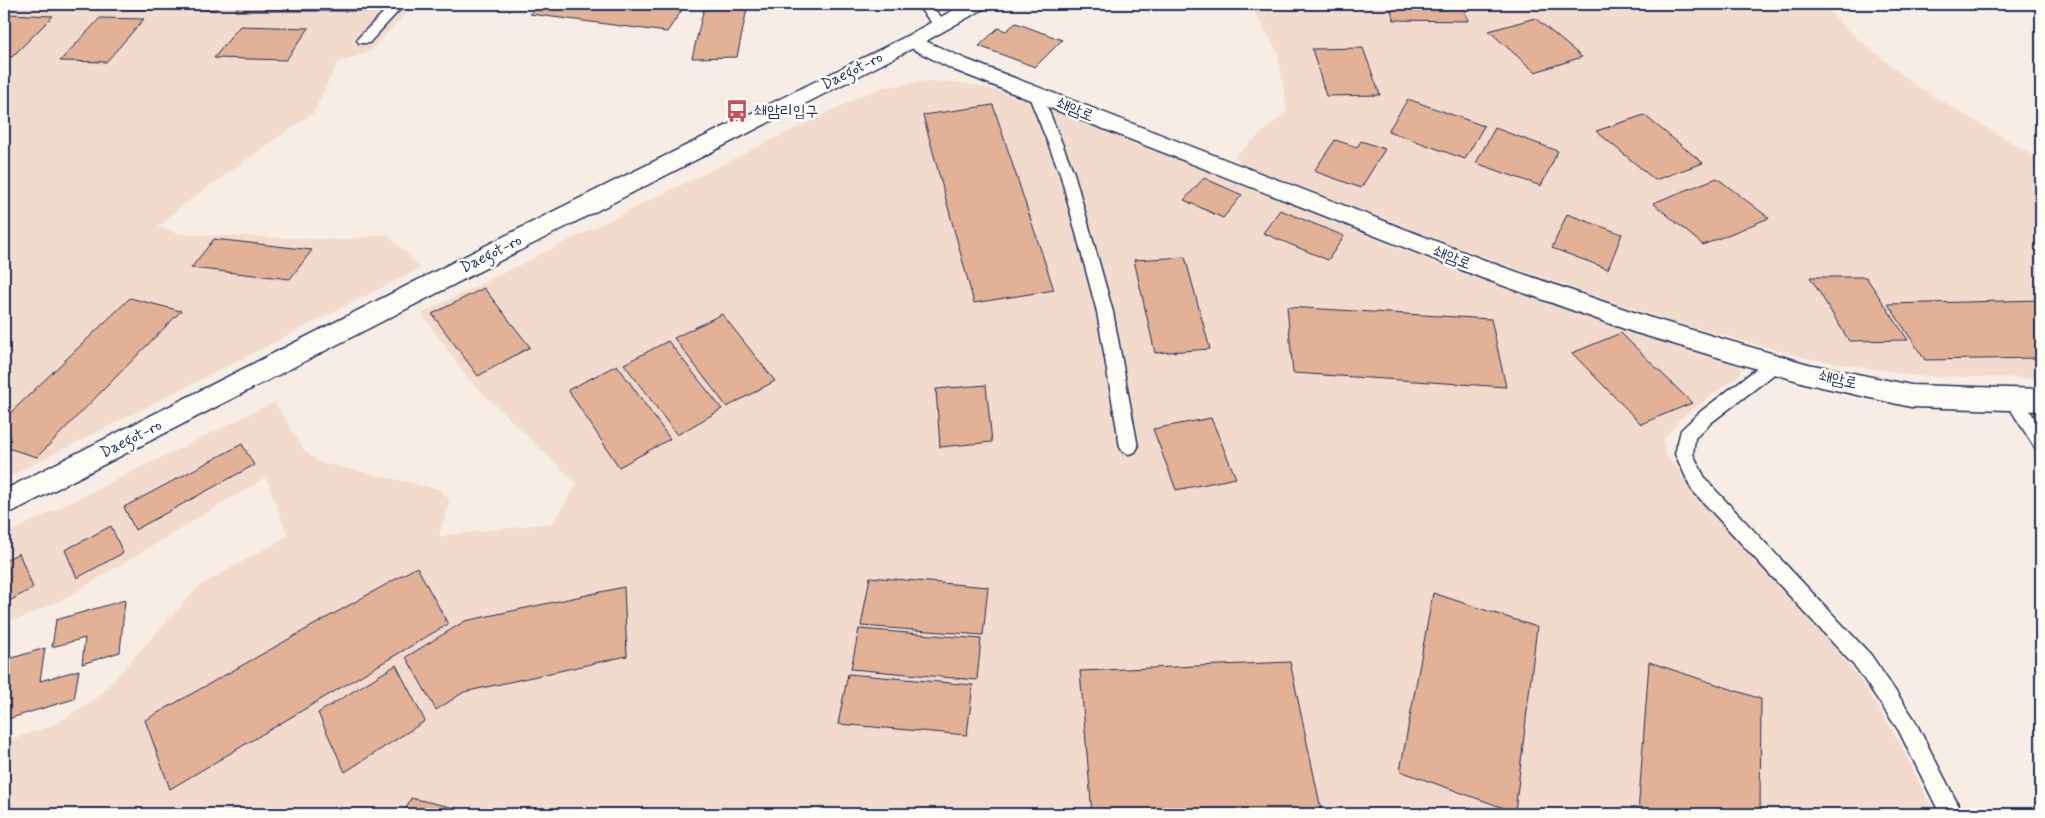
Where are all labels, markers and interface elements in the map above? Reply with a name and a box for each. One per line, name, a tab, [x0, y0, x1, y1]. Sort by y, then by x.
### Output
street label: Daegot-ro	[818, 46, 887, 96]
street label: 쇄암로	[1053, 93, 1097, 127]
bus stop icon: 쇄암리입구	[724, 98, 750, 124]
place label: 쇄암리입구	[754, 101, 818, 122]
street label: Daegot-ro	[457, 229, 526, 279]
street label: 쇄암로	[1430, 241, 1474, 275]
street label: 쇄암로	[1817, 366, 1859, 394]
street label: Daegot-ro	[97, 414, 166, 464]

